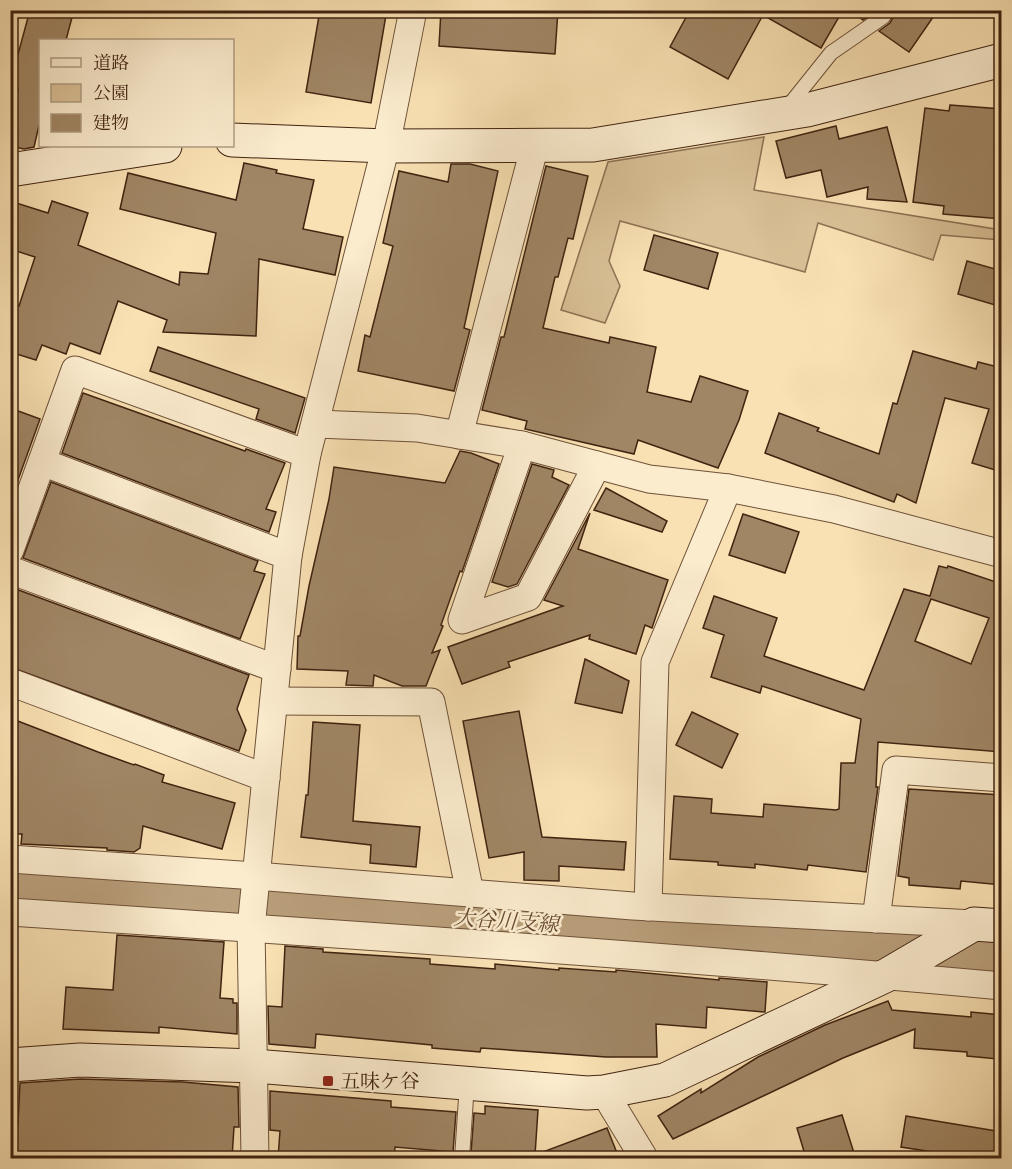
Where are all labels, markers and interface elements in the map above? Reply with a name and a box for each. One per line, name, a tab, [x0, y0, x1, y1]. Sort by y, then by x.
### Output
legend	[39, 39, 234, 147]
text: 道路	[93, 53, 129, 74]
text: 公園	[93, 83, 129, 104]
text: 建物	[93, 113, 129, 134]
water label: 大谷川支線	[453, 905, 562, 937]
place label: 五味ケ谷	[340, 1070, 420, 1093]
marker: 五味ケ谷	[321, 1074, 335, 1088]

